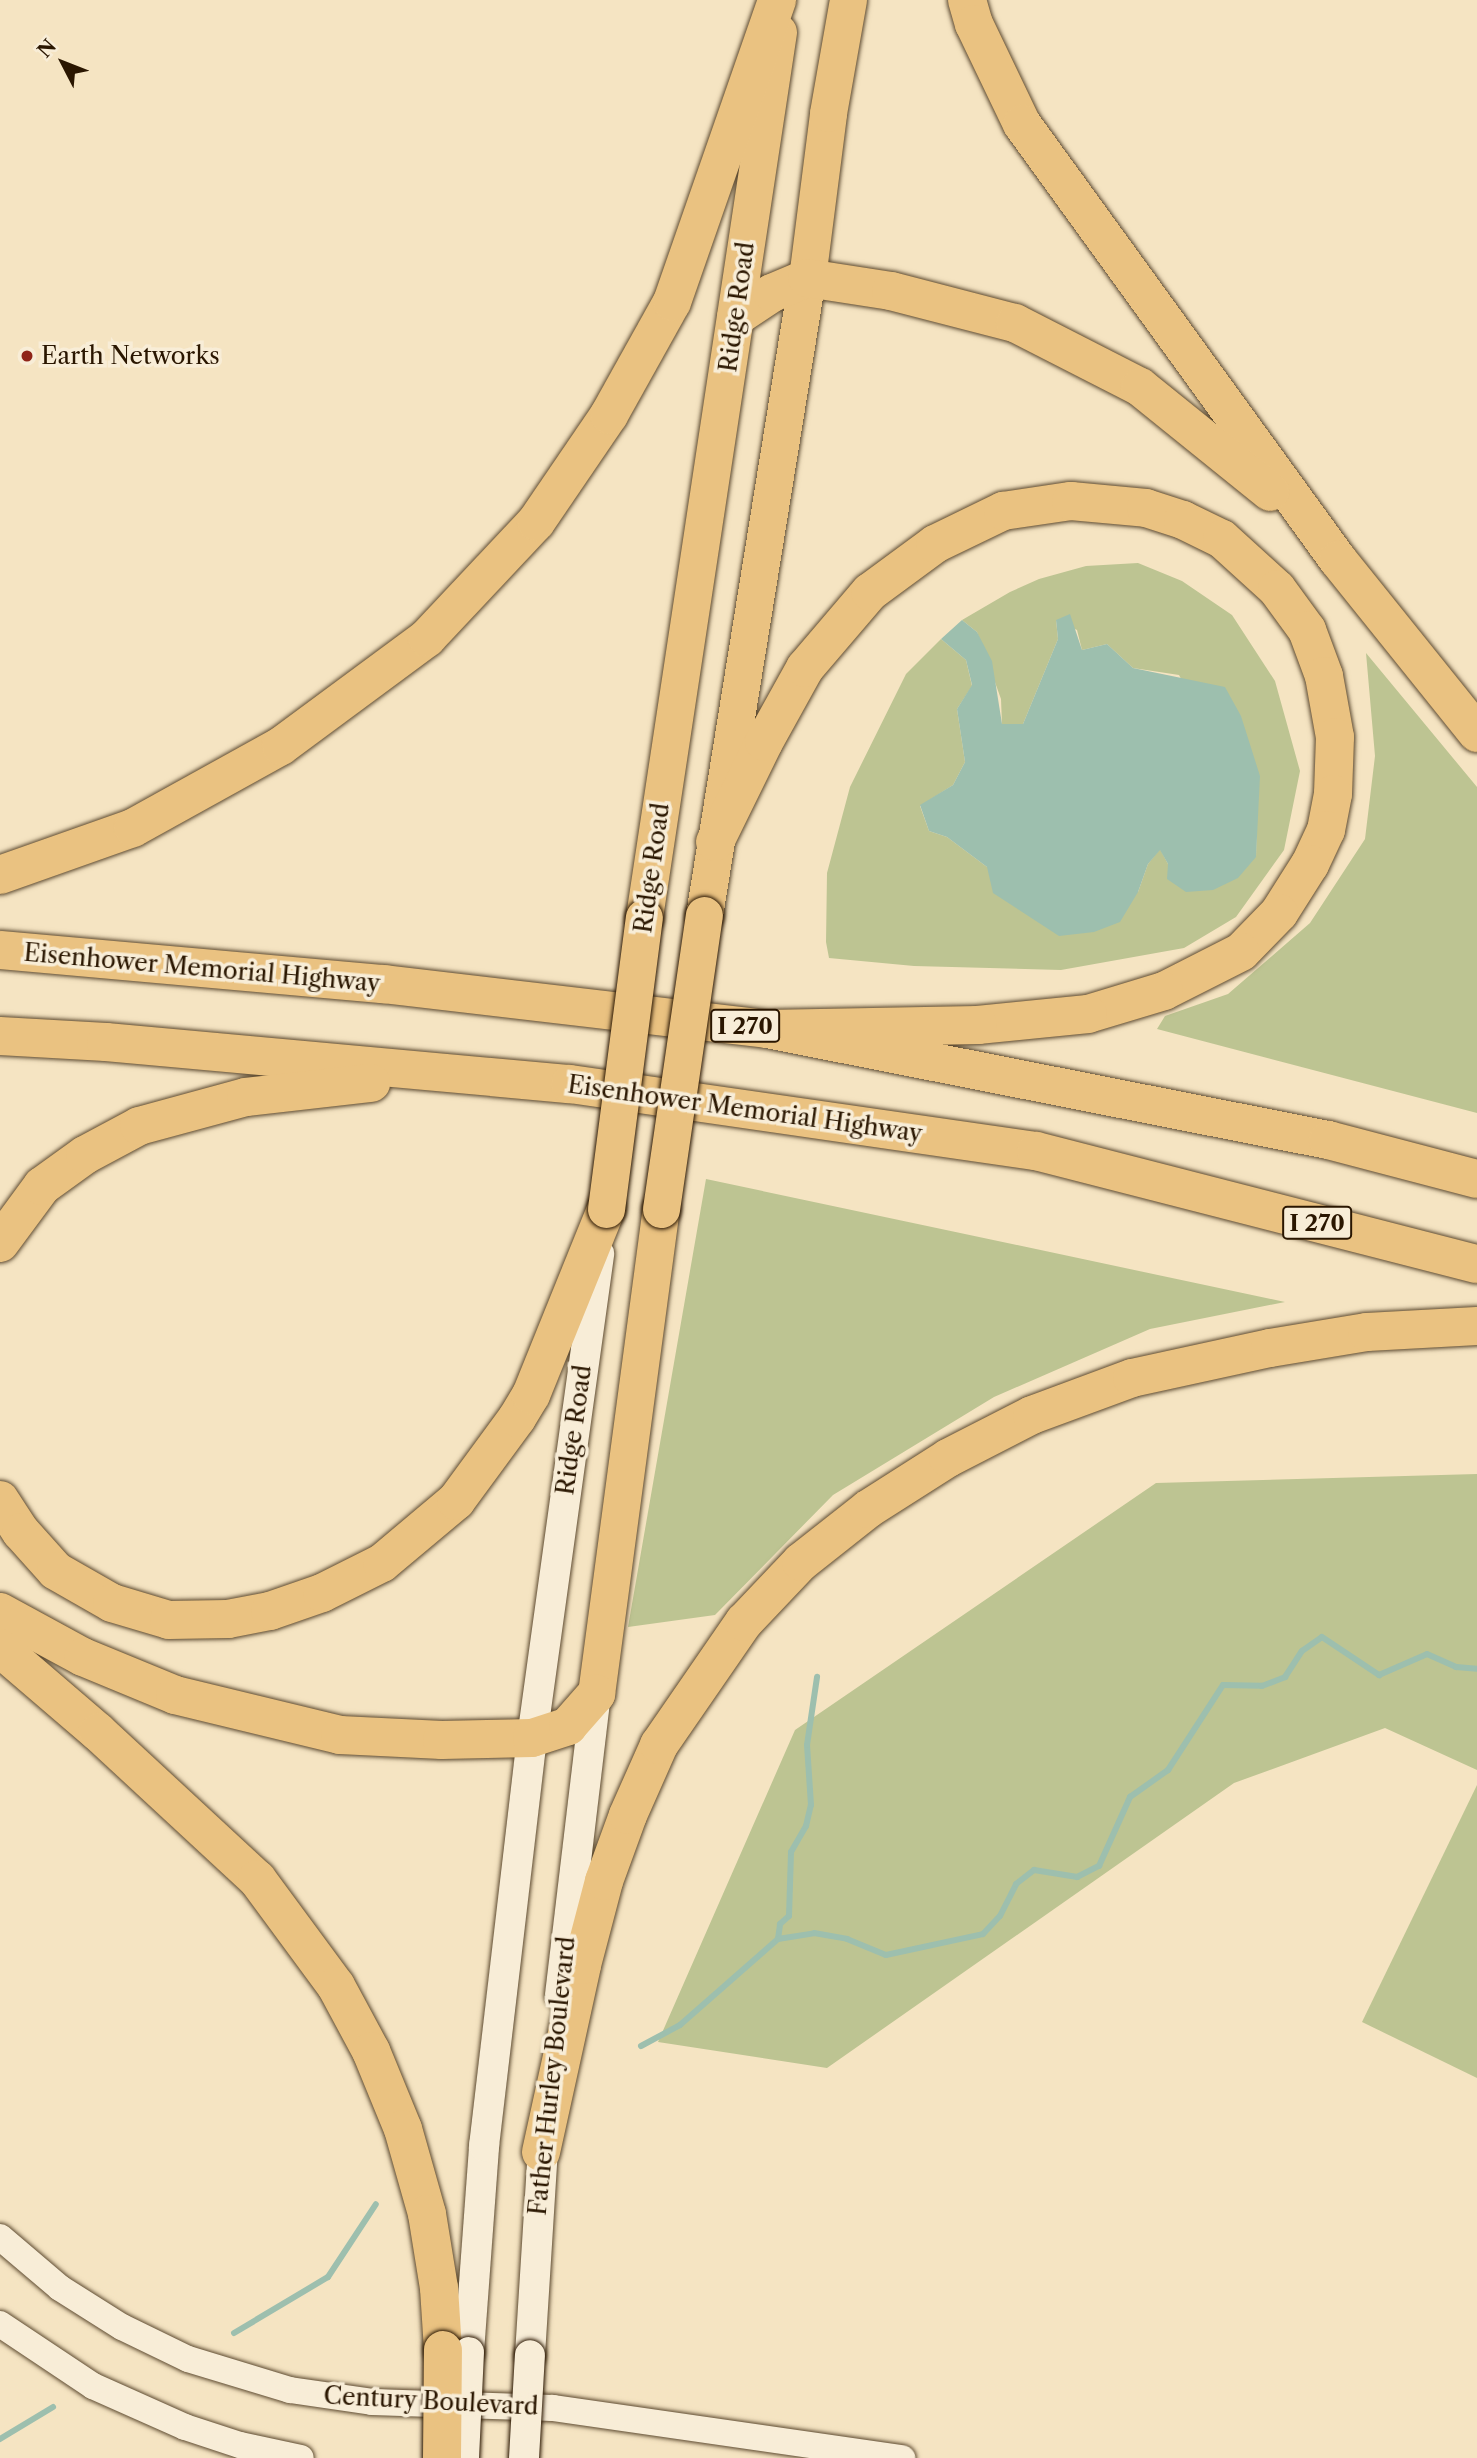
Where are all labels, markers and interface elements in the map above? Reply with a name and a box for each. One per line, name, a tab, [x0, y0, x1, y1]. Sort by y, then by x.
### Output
north arrow	[28, 28, 98, 98]
text: N	[33, 35, 61, 62]
street label: Ridge Road	[714, 240, 760, 374]
place label: Earth Networks	[41, 342, 220, 370]
marker: Earth Networks	[19, 348, 35, 364]
street label: Ridge Road	[629, 801, 675, 935]
street label: Eisenhower Memorial Highway	[22, 938, 382, 998]
road number: I 270	[710, 1007, 780, 1046]
street label: Eisenhower Memorial Highway	[566, 1070, 924, 1148]
road number: I 270	[1282, 1204, 1352, 1242]
street label: Ridge Road	[551, 1363, 597, 1497]
street label: Father Hurley Boulevard	[523, 1935, 581, 2217]
street label: Century Boulevard	[322, 2381, 540, 2421]

